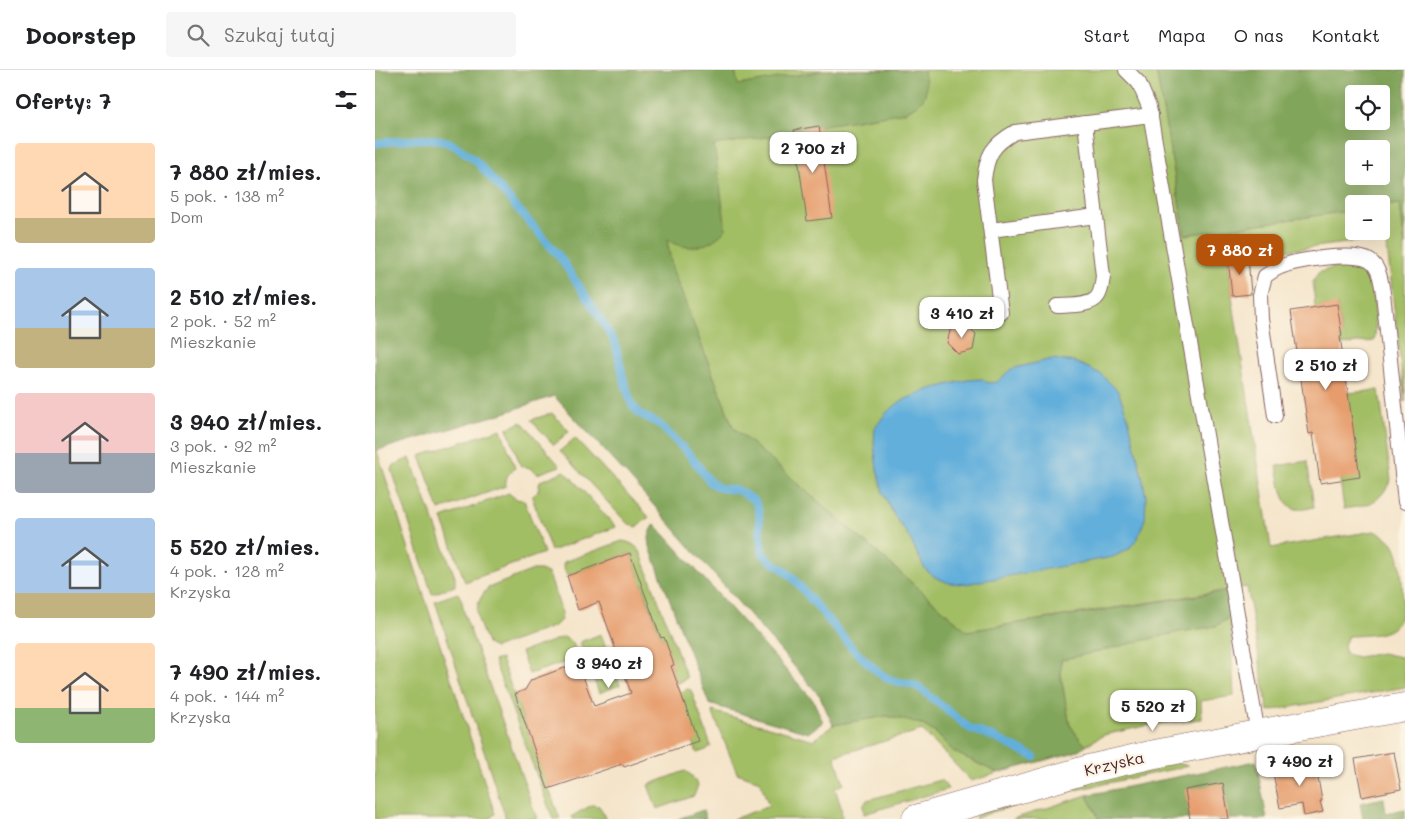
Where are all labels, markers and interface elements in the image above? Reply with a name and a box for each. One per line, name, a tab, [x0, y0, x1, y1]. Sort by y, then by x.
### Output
search box	[166, 12, 516, 57]
text: Doorstep	[25, 19, 136, 50]
icon: search	[184, 21, 212, 49]
text: Szukaj tutaj	[224, 22, 335, 47]
text: Start	[1084, 23, 1130, 47]
text: Mapa	[1158, 23, 1206, 47]
text: O nas	[1234, 23, 1284, 47]
text: Kontakt	[1312, 23, 1380, 47]
map controls	[1345, 85, 1390, 240]
button: locate	[1345, 85, 1390, 130]
icon: filters	[332, 86, 360, 114]
text: Oferty: 7	[15, 87, 111, 114]
pin: 2 700 zł	[761, 132, 865, 174]
text: 2 700 zł	[781, 137, 845, 158]
button: +	[1345, 140, 1390, 185]
text: 7 880 zł/mies.	[170, 158, 321, 185]
icon: home	[55, 163, 115, 223]
text: 5 pok. · 138 m²	[170, 185, 284, 206]
button: −	[1345, 195, 1390, 240]
text: Dom	[170, 206, 203, 227]
pin: 7 880 zł	[1188, 234, 1292, 276]
text: 7 880 zł	[1207, 239, 1273, 260]
text: 2 510 zł/mies.	[170, 283, 317, 310]
icon: home	[55, 288, 115, 348]
pin: 3 410 zł	[910, 296, 1014, 339]
text: 3 410 zł	[930, 302, 994, 323]
text: 2 pok. · 52 m²	[170, 310, 276, 331]
text: Mieszkanie	[170, 331, 256, 352]
pin: 2 510 zł	[1274, 348, 1378, 391]
text: 2 510 zł	[1295, 354, 1357, 375]
text: 3 940 zł/mies.	[170, 408, 322, 435]
icon: home	[55, 413, 115, 473]
text: 3 pok. · 92 m²	[170, 435, 277, 456]
text: Mieszkanie	[170, 456, 256, 477]
text: 5 520 zł/mies.	[170, 533, 320, 560]
icon: home	[55, 538, 115, 598]
text: 4 pok. · 128 m²	[170, 560, 284, 581]
text: Krzyska	[170, 581, 231, 602]
pin: 3 940 zł	[557, 646, 661, 689]
text: 3 940 zł	[576, 652, 642, 673]
text: 7 490 zł/mies.	[170, 658, 321, 685]
icon: home	[55, 663, 115, 723]
text: 4 pok. · 144 m²	[170, 685, 284, 706]
pin: 5 520 zł	[1101, 690, 1205, 732]
text: 5 520 zł	[1121, 695, 1185, 716]
text: Krzyska	[170, 706, 231, 727]
pin: 7 490 zł	[1248, 744, 1352, 787]
street label: Krzyska	[1082, 746, 1146, 780]
text: 7 490 zł	[1267, 750, 1333, 771]

